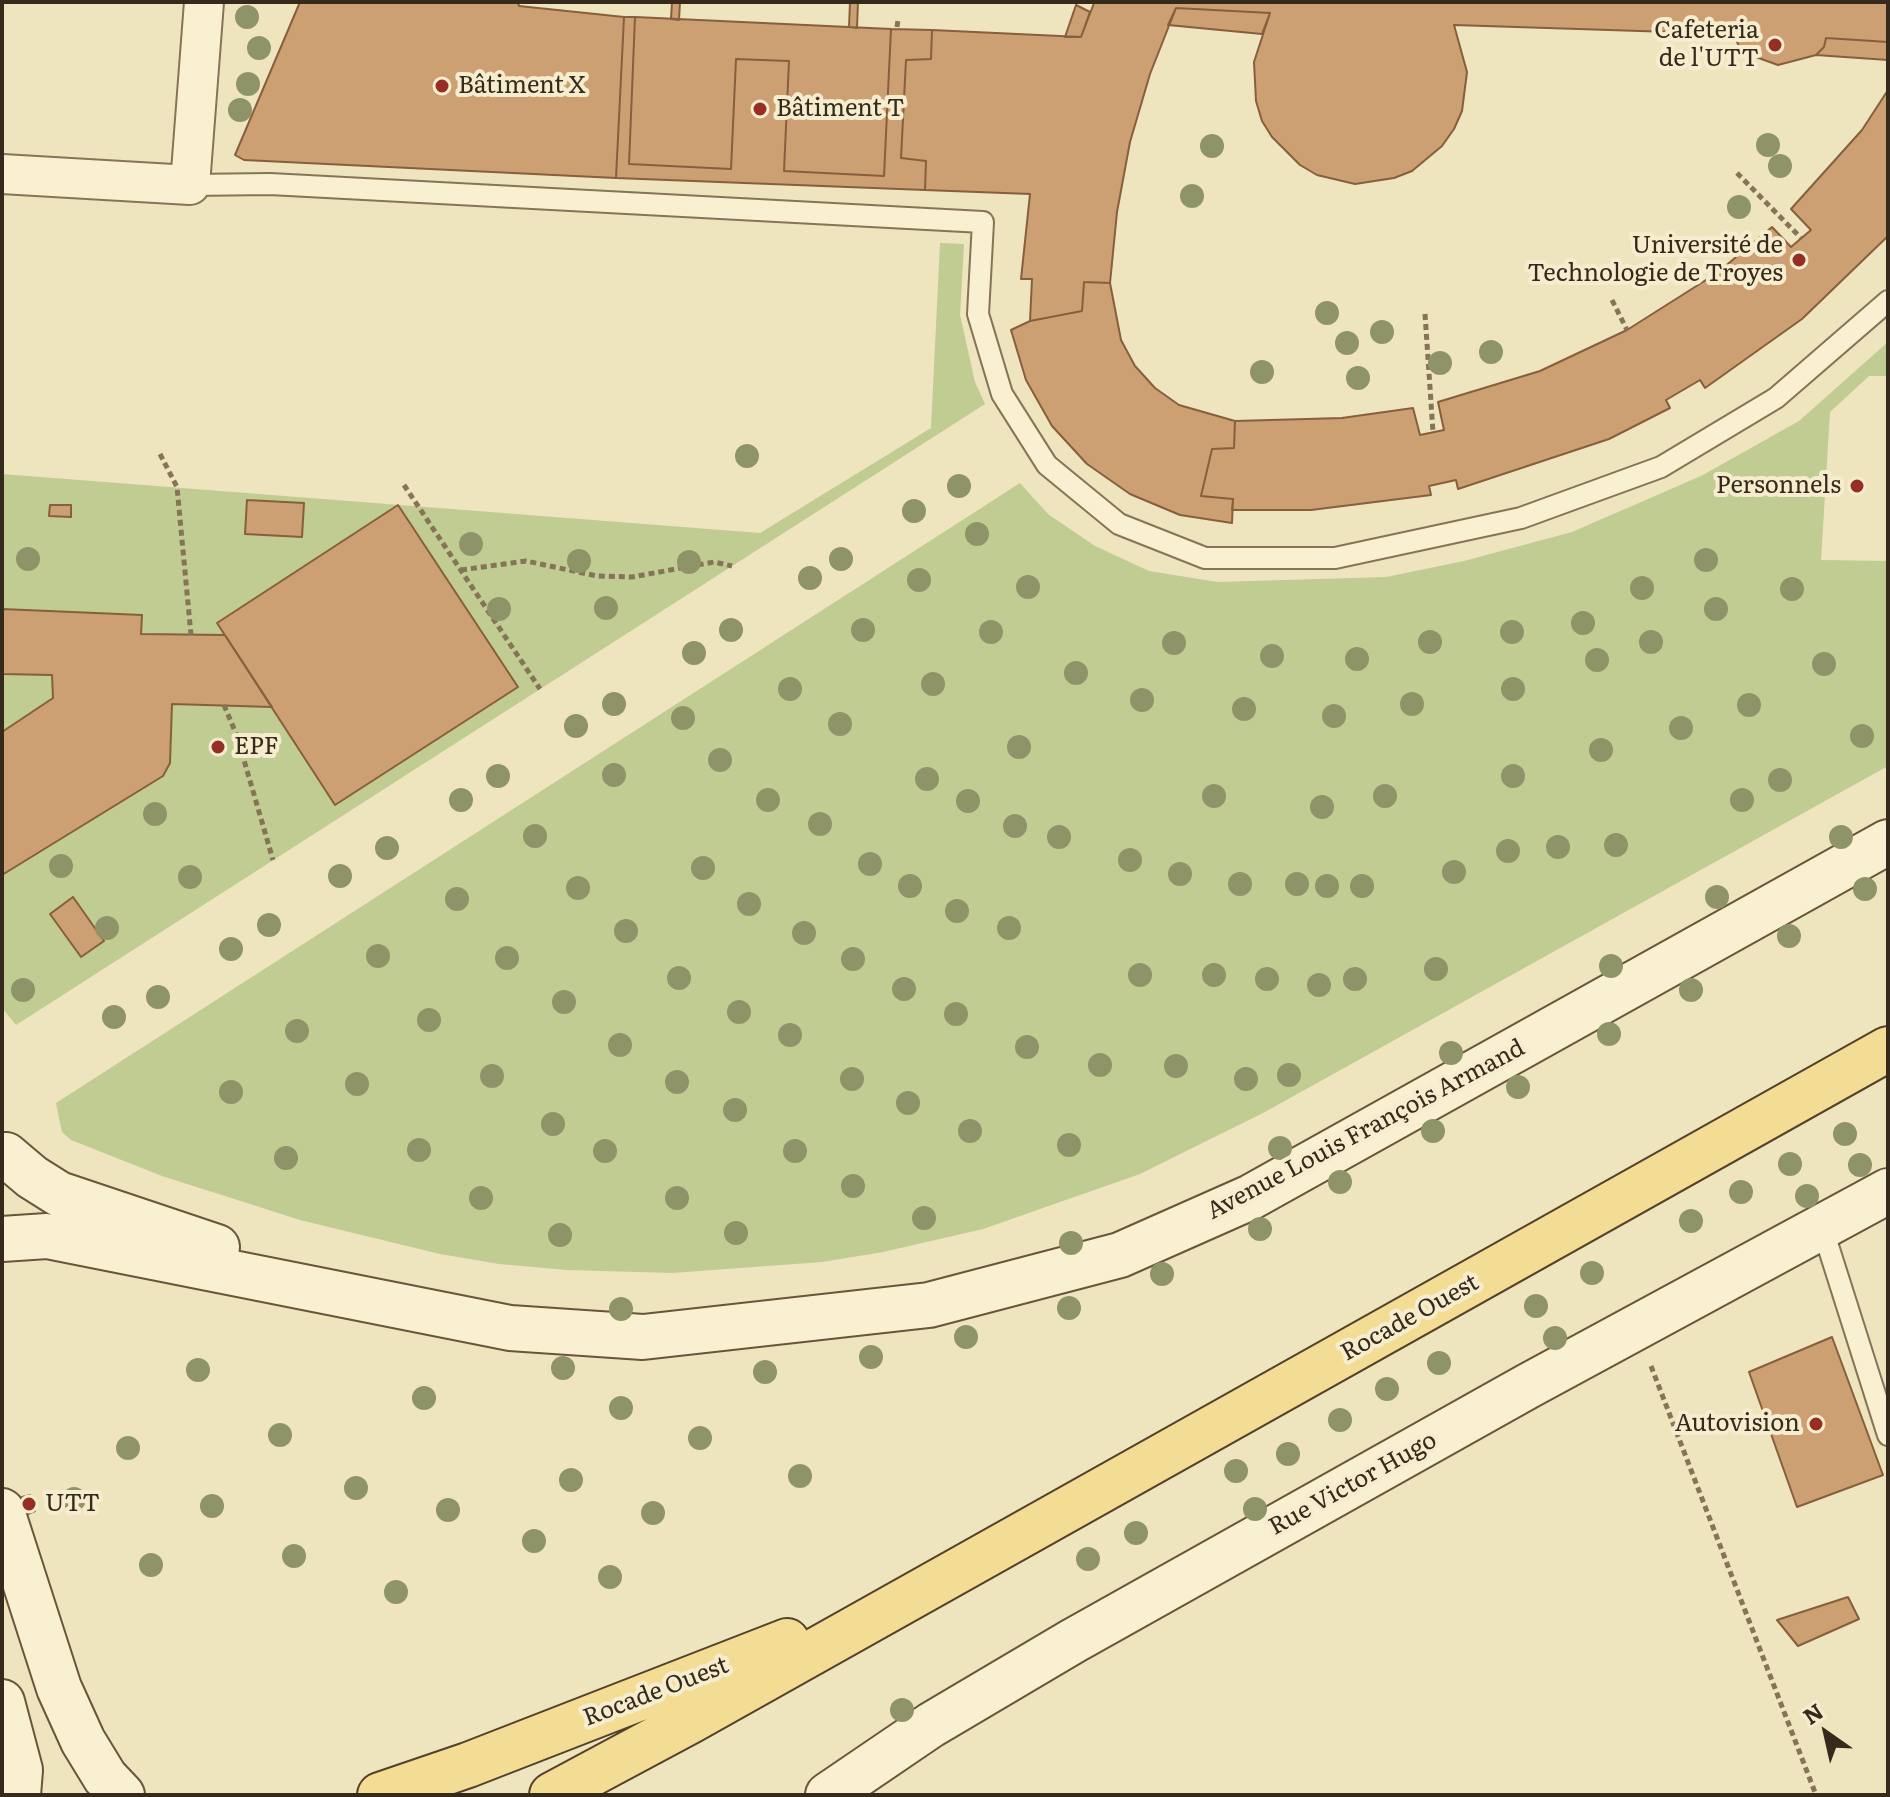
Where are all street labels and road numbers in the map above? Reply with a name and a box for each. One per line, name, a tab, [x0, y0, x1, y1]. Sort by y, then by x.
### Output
street label: Avenue Louis François Armand	[1202, 1034, 1530, 1226]
street label: Rocade Ouest	[1336, 1268, 1484, 1368]
street label: Rue Victor Hugo	[1264, 1426, 1442, 1542]
street label: Rocade Ouest	[579, 1651, 733, 1733]

